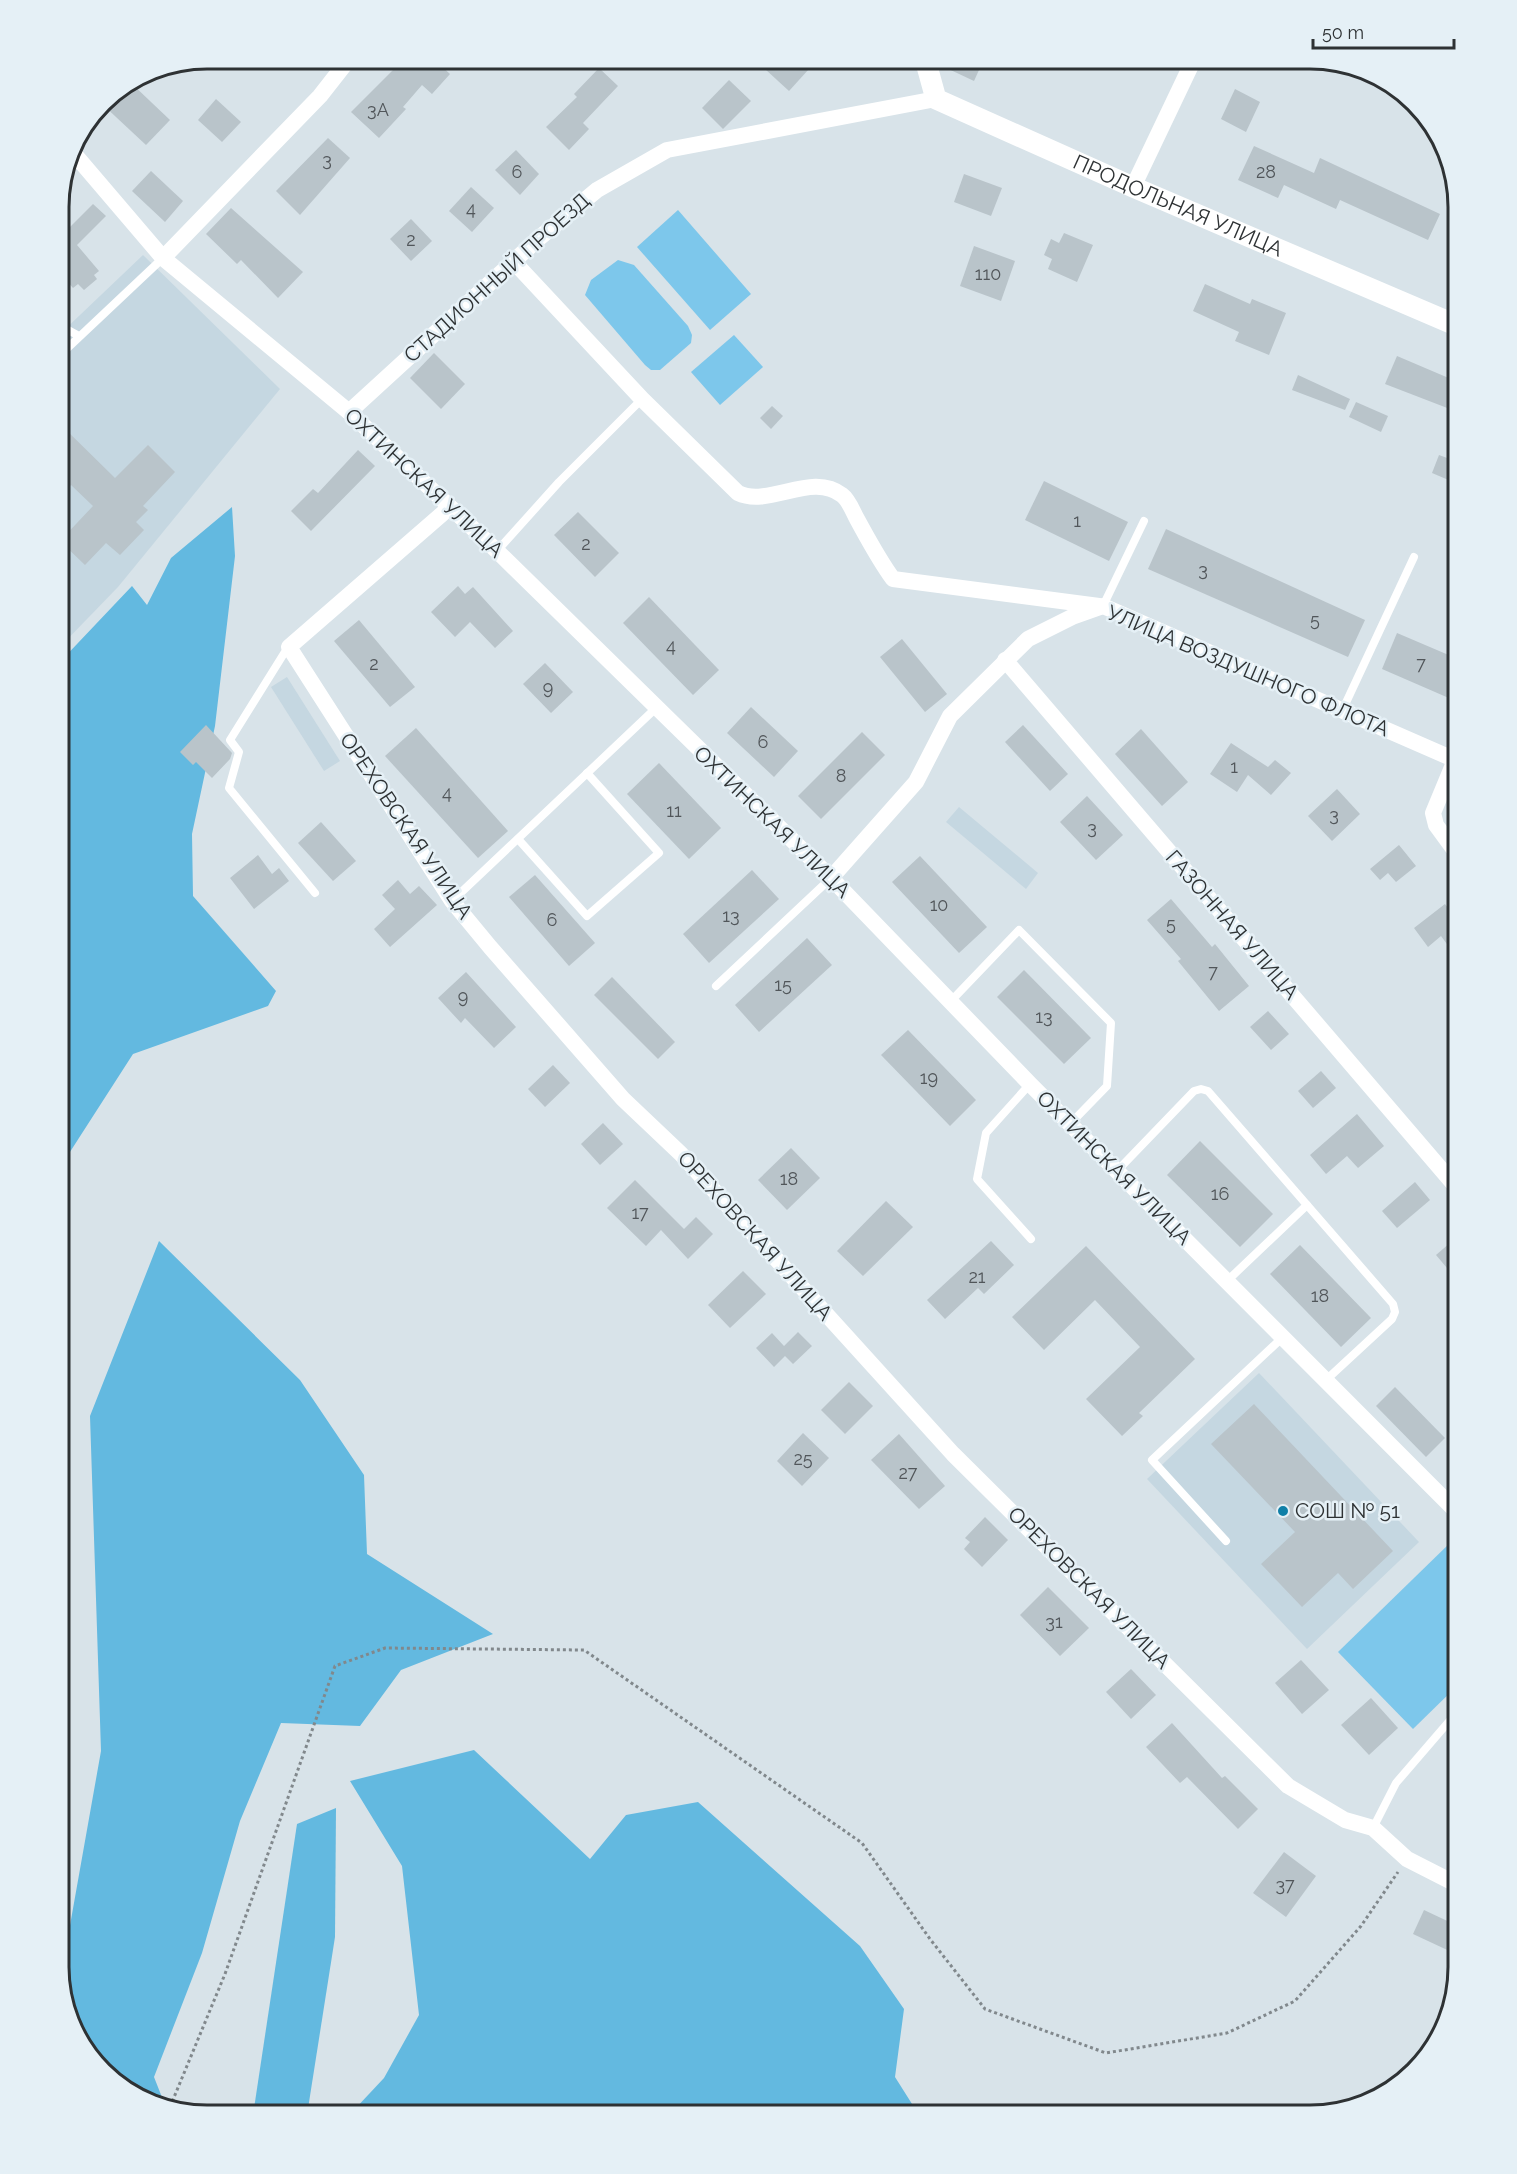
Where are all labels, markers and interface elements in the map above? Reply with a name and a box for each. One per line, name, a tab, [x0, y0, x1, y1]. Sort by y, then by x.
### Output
scale bar	[1313, 12, 1454, 50]
text: 50 m	[1322, 22, 1364, 43]
house number: 3А	[367, 99, 389, 120]
house number: 3	[322, 149, 332, 170]
street label: ПРОДОЛЬНАЯ УЛИЦА	[1070, 149, 1287, 262]
house number: 6	[512, 161, 523, 182]
house number: 28	[1256, 161, 1276, 182]
street label: СТАДИОННЫЙ ПРОЕЗД	[399, 188, 595, 368]
house number: 4	[466, 198, 476, 219]
house number: 2	[406, 229, 416, 250]
house number: 110	[975, 263, 1001, 284]
street label: ОХТИНСКАЯ УЛИЦА	[340, 403, 509, 563]
house number: 1	[1073, 510, 1081, 531]
house number: 2	[581, 533, 591, 554]
house number: 3	[1198, 559, 1208, 580]
street label: УЛИЦА ВОЗДУШНОГО ФЛОТА	[1103, 600, 1393, 742]
house number: 5	[1310, 609, 1320, 630]
house number: 4	[666, 635, 676, 656]
house number: 2	[369, 653, 379, 674]
house number: 7	[1416, 653, 1426, 674]
house number: 9	[543, 677, 553, 698]
street label: ОРЕХОВСКАЯ УЛИЦА	[335, 728, 478, 924]
house number: 6	[758, 731, 769, 752]
street label: ОХТИНСКАЯ УЛИЦА	[689, 741, 856, 903]
house number: 1	[1230, 756, 1238, 777]
house number: 8	[836, 765, 846, 786]
house number: 4	[442, 782, 452, 803]
house number: 11	[666, 800, 682, 821]
house number: 3	[1329, 804, 1339, 825]
house number: 3	[1087, 817, 1097, 838]
street label: ГАЗОННАЯ УЛИЦА	[1161, 845, 1304, 1005]
house number: 10	[930, 894, 948, 915]
house number: 13	[722, 905, 740, 926]
house number: 6	[547, 909, 558, 930]
house number: 5	[1166, 913, 1176, 934]
house number: 7	[1208, 961, 1218, 982]
house number: 15	[774, 974, 792, 995]
house number: 9	[458, 986, 468, 1007]
house number: 13	[1035, 1006, 1053, 1027]
house number: 19	[920, 1067, 938, 1088]
street label: ОХТИНСКАЯ УЛИЦА	[1032, 1085, 1197, 1250]
street label: ОРЕХОВСКАЯ УЛИЦА	[673, 1146, 838, 1325]
house number: 18	[780, 1168, 798, 1189]
house number: 16	[1211, 1183, 1229, 1204]
house number: 17	[631, 1202, 649, 1223]
house number: 21	[968, 1266, 986, 1287]
house number: 18	[1311, 1285, 1329, 1306]
house number: 25	[793, 1448, 813, 1469]
house number: 27	[898, 1462, 918, 1483]
place label: СОШ № 51	[1295, 1498, 1400, 1523]
street label: ОРЕХОВСКАЯ УЛИЦА	[1003, 1501, 1176, 1674]
marker: СОШ № 51	[1276, 1504, 1290, 1518]
house number: 31	[1045, 1611, 1063, 1632]
house number: 37	[1275, 1874, 1295, 1895]

